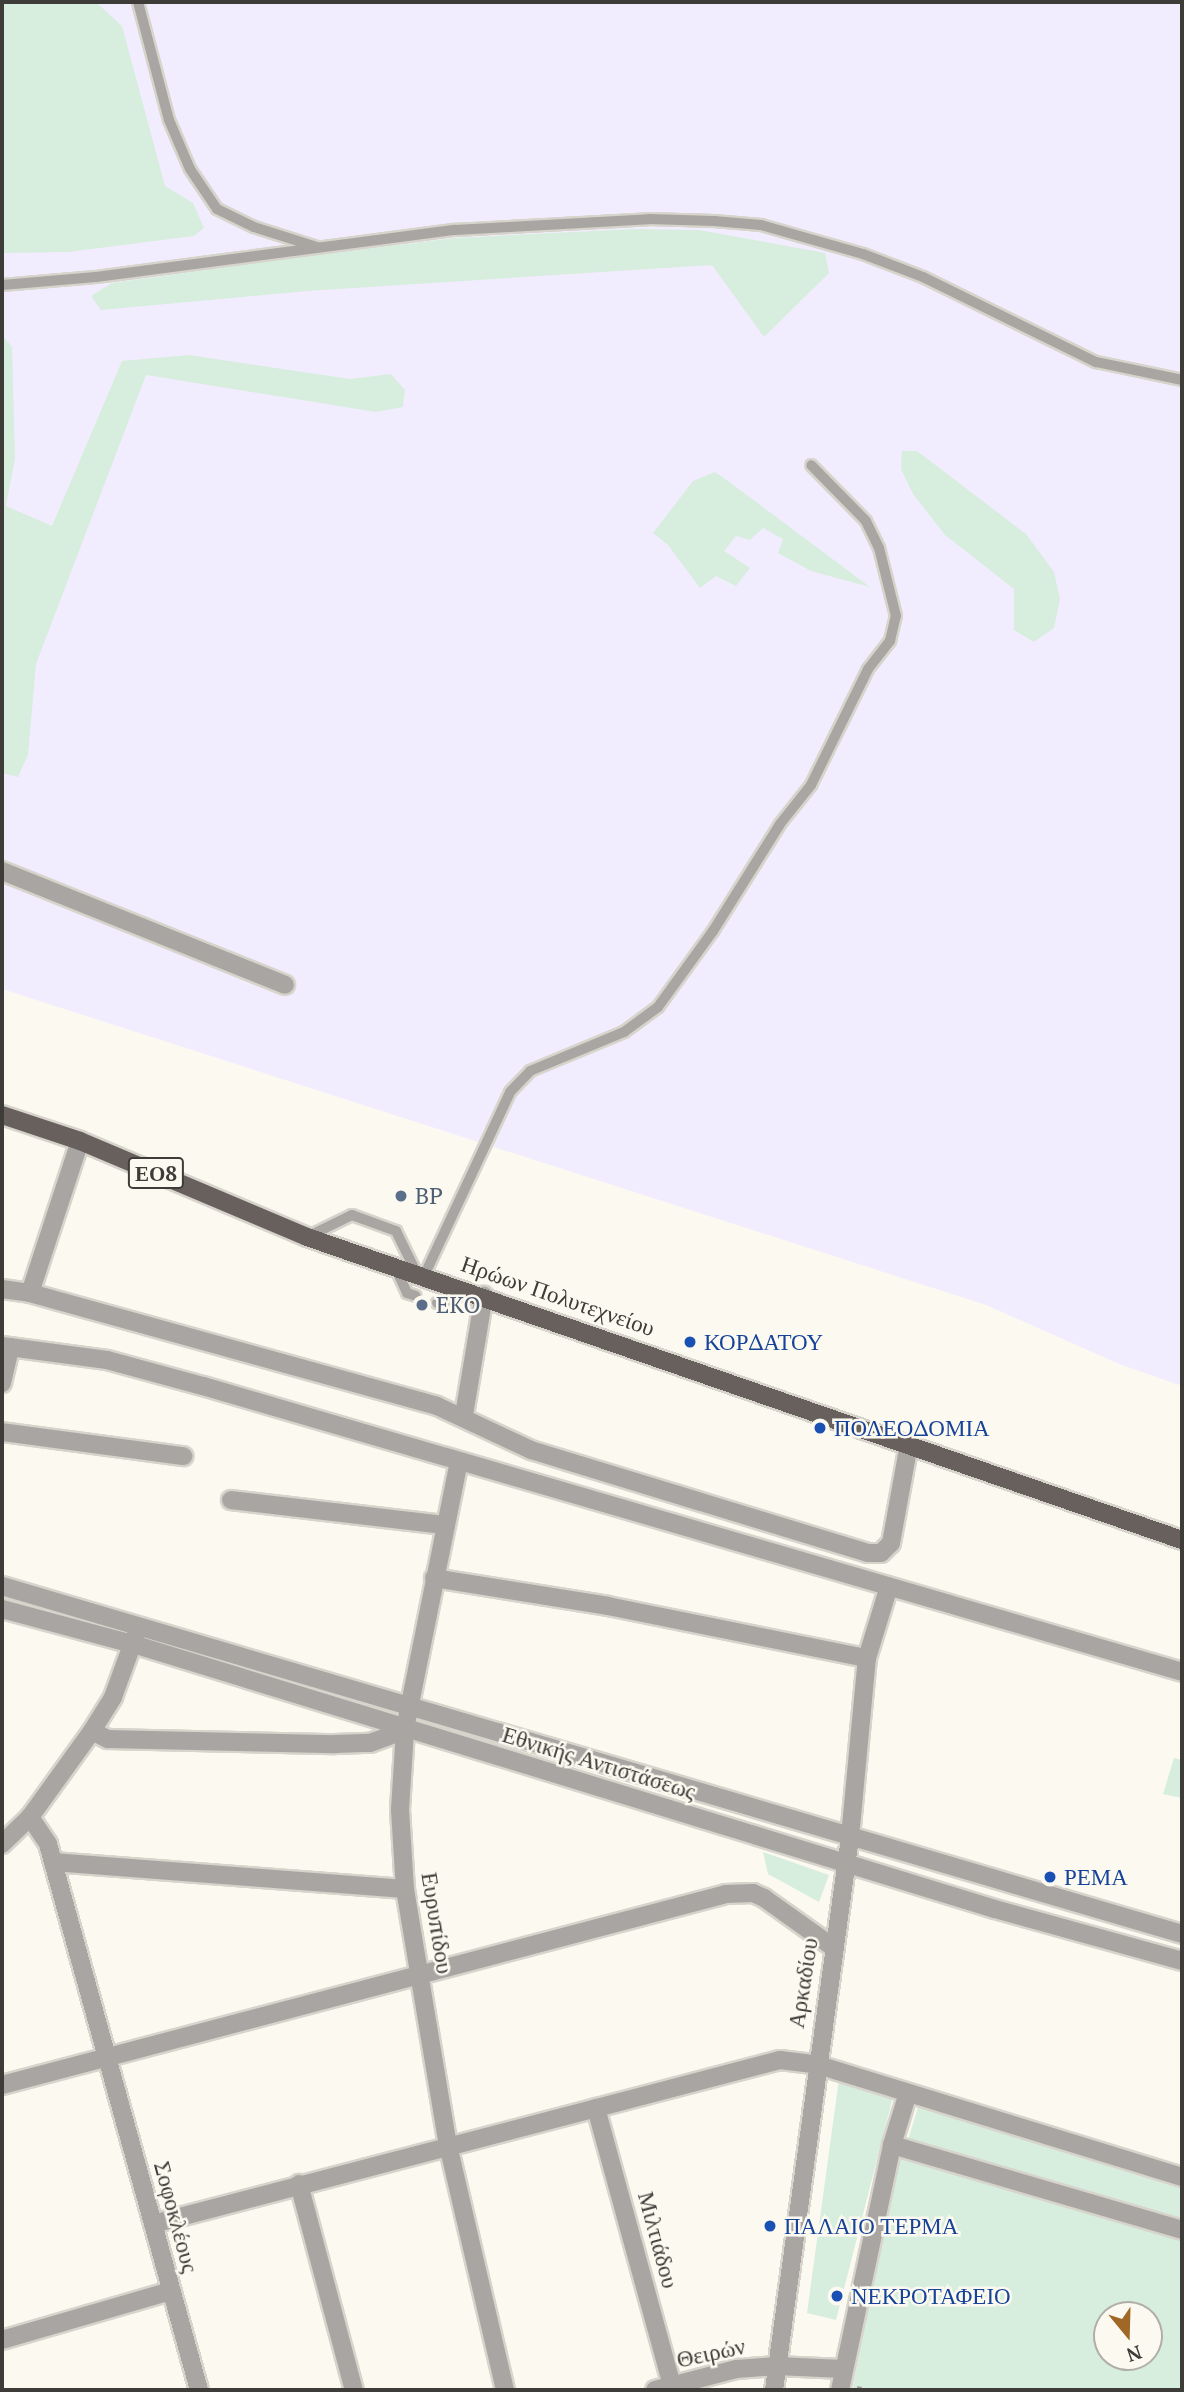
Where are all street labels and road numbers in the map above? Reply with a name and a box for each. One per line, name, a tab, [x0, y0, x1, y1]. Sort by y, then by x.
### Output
road number: ΕΟ8	[126, 1156, 186, 1190]
street label: Ηρώων Πολυτεχνείου	[458, 1250, 658, 1342]
street label: Εθνικής Αντιστάσεως	[499, 1720, 699, 1806]
street label: Ευρυπίδου	[415, 1870, 459, 1976]
street label: Αρκαδίου	[782, 1936, 824, 2030]
street label: Σοφοκλέους	[148, 2158, 204, 2276]
street label: Μιλτιάδου	[632, 2189, 684, 2291]
street label: Θειρών	[674, 2332, 748, 2374]

